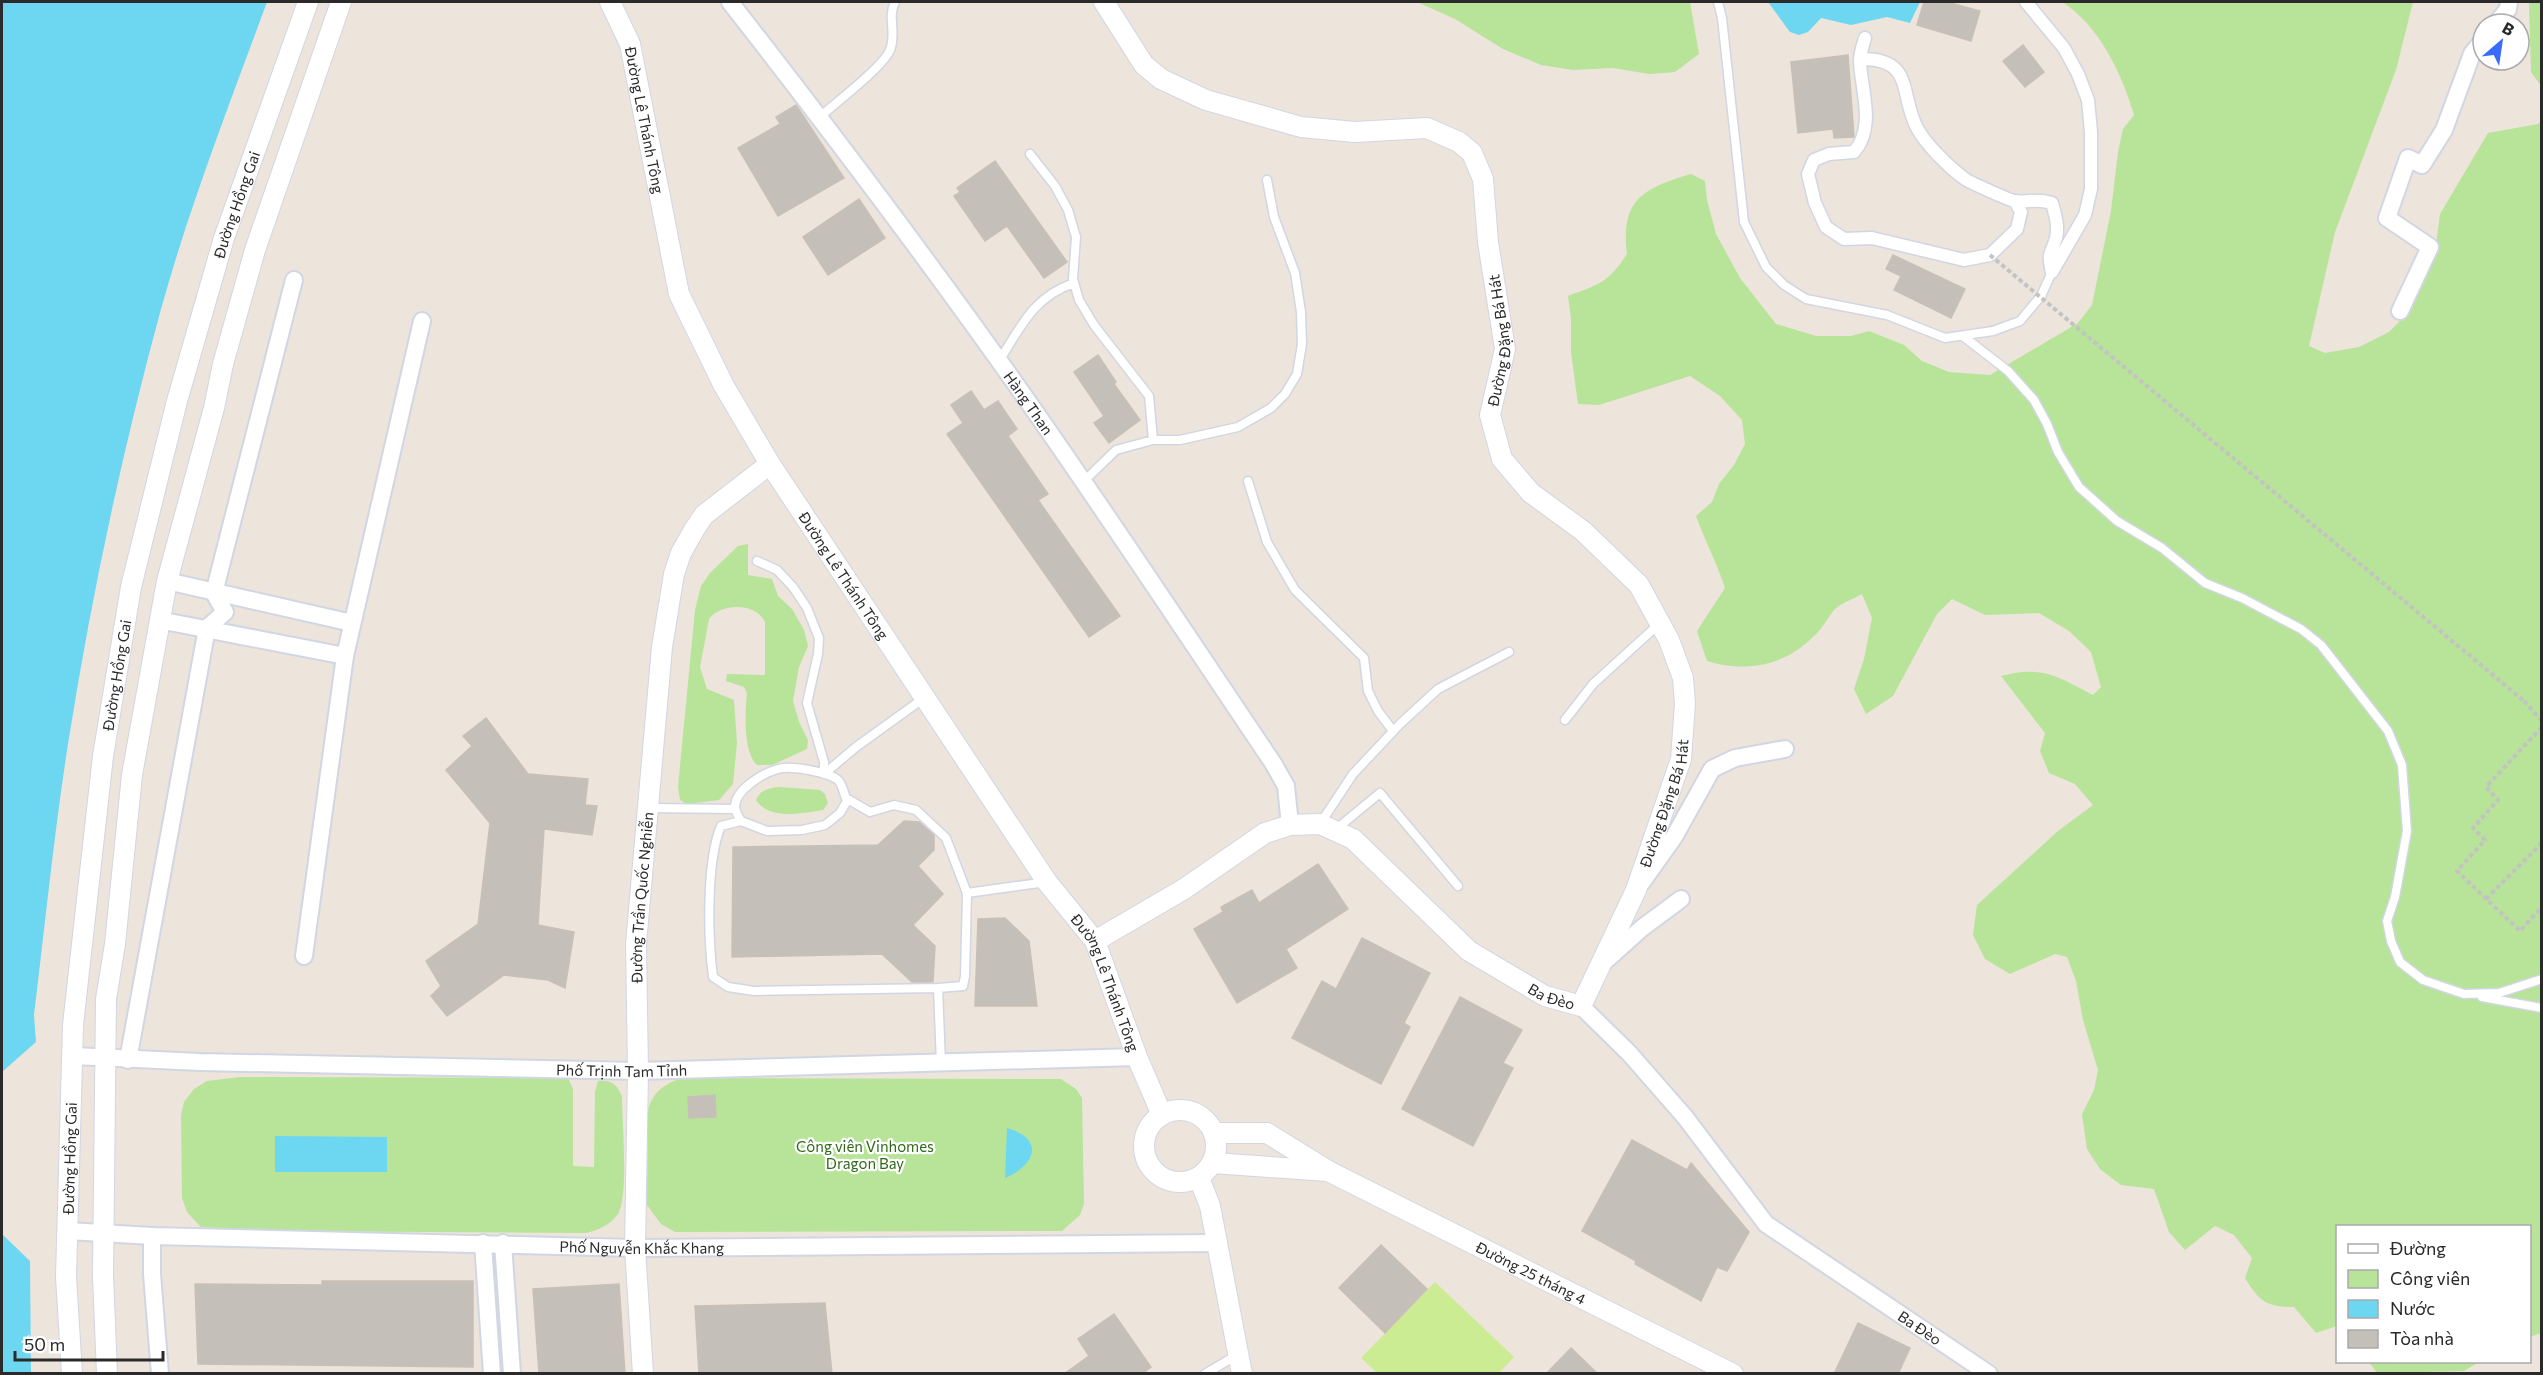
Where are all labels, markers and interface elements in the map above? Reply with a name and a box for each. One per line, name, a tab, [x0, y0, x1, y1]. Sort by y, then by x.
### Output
north arrow	[2471, 12, 2531, 72]
text: B	[2499, 18, 2518, 40]
street label: Đường Lê Thánh Tông	[622, 44, 668, 195]
street label: Đường Hồng Gai	[209, 149, 263, 261]
street label: Đường Đặng Bá Hát	[1483, 273, 1514, 409]
street label: Hàng Than	[1000, 368, 1057, 438]
street label: Đường Lê Thánh Tông	[795, 507, 893, 643]
street label: Đường Hồng Gai	[98, 618, 134, 733]
street label: Đường Đặng Bá Hát	[1635, 738, 1691, 870]
street label: Đường Trần Quốc Nghiễn	[627, 811, 657, 984]
street label: Đường Lê Thánh Tông	[1067, 909, 1143, 1054]
street label: Ba Đèo	[1525, 979, 1577, 1013]
street label: Phố Trịnh Tam Tỉnh	[556, 1060, 688, 1080]
street label: Đường Hồng Gai	[59, 1102, 80, 1216]
park label: Công viên Vinhomes Dragon Bay	[796, 1137, 934, 1172]
legend	[2336, 1225, 2531, 1363]
street label: Phố Nguyễn Khắc Khang	[559, 1237, 724, 1257]
street label: Đường 25 tháng 4	[1472, 1237, 1589, 1308]
text: Đường	[2389, 1237, 2446, 1259]
text: Công viên	[2390, 1267, 2470, 1289]
text: Nước	[2390, 1297, 2435, 1319]
street label: Ba Đèo	[1895, 1307, 1945, 1349]
scale bar	[15, 1324, 164, 1362]
text: Tòa nhà	[2390, 1327, 2454, 1349]
text: 50 m	[24, 1333, 65, 1355]

